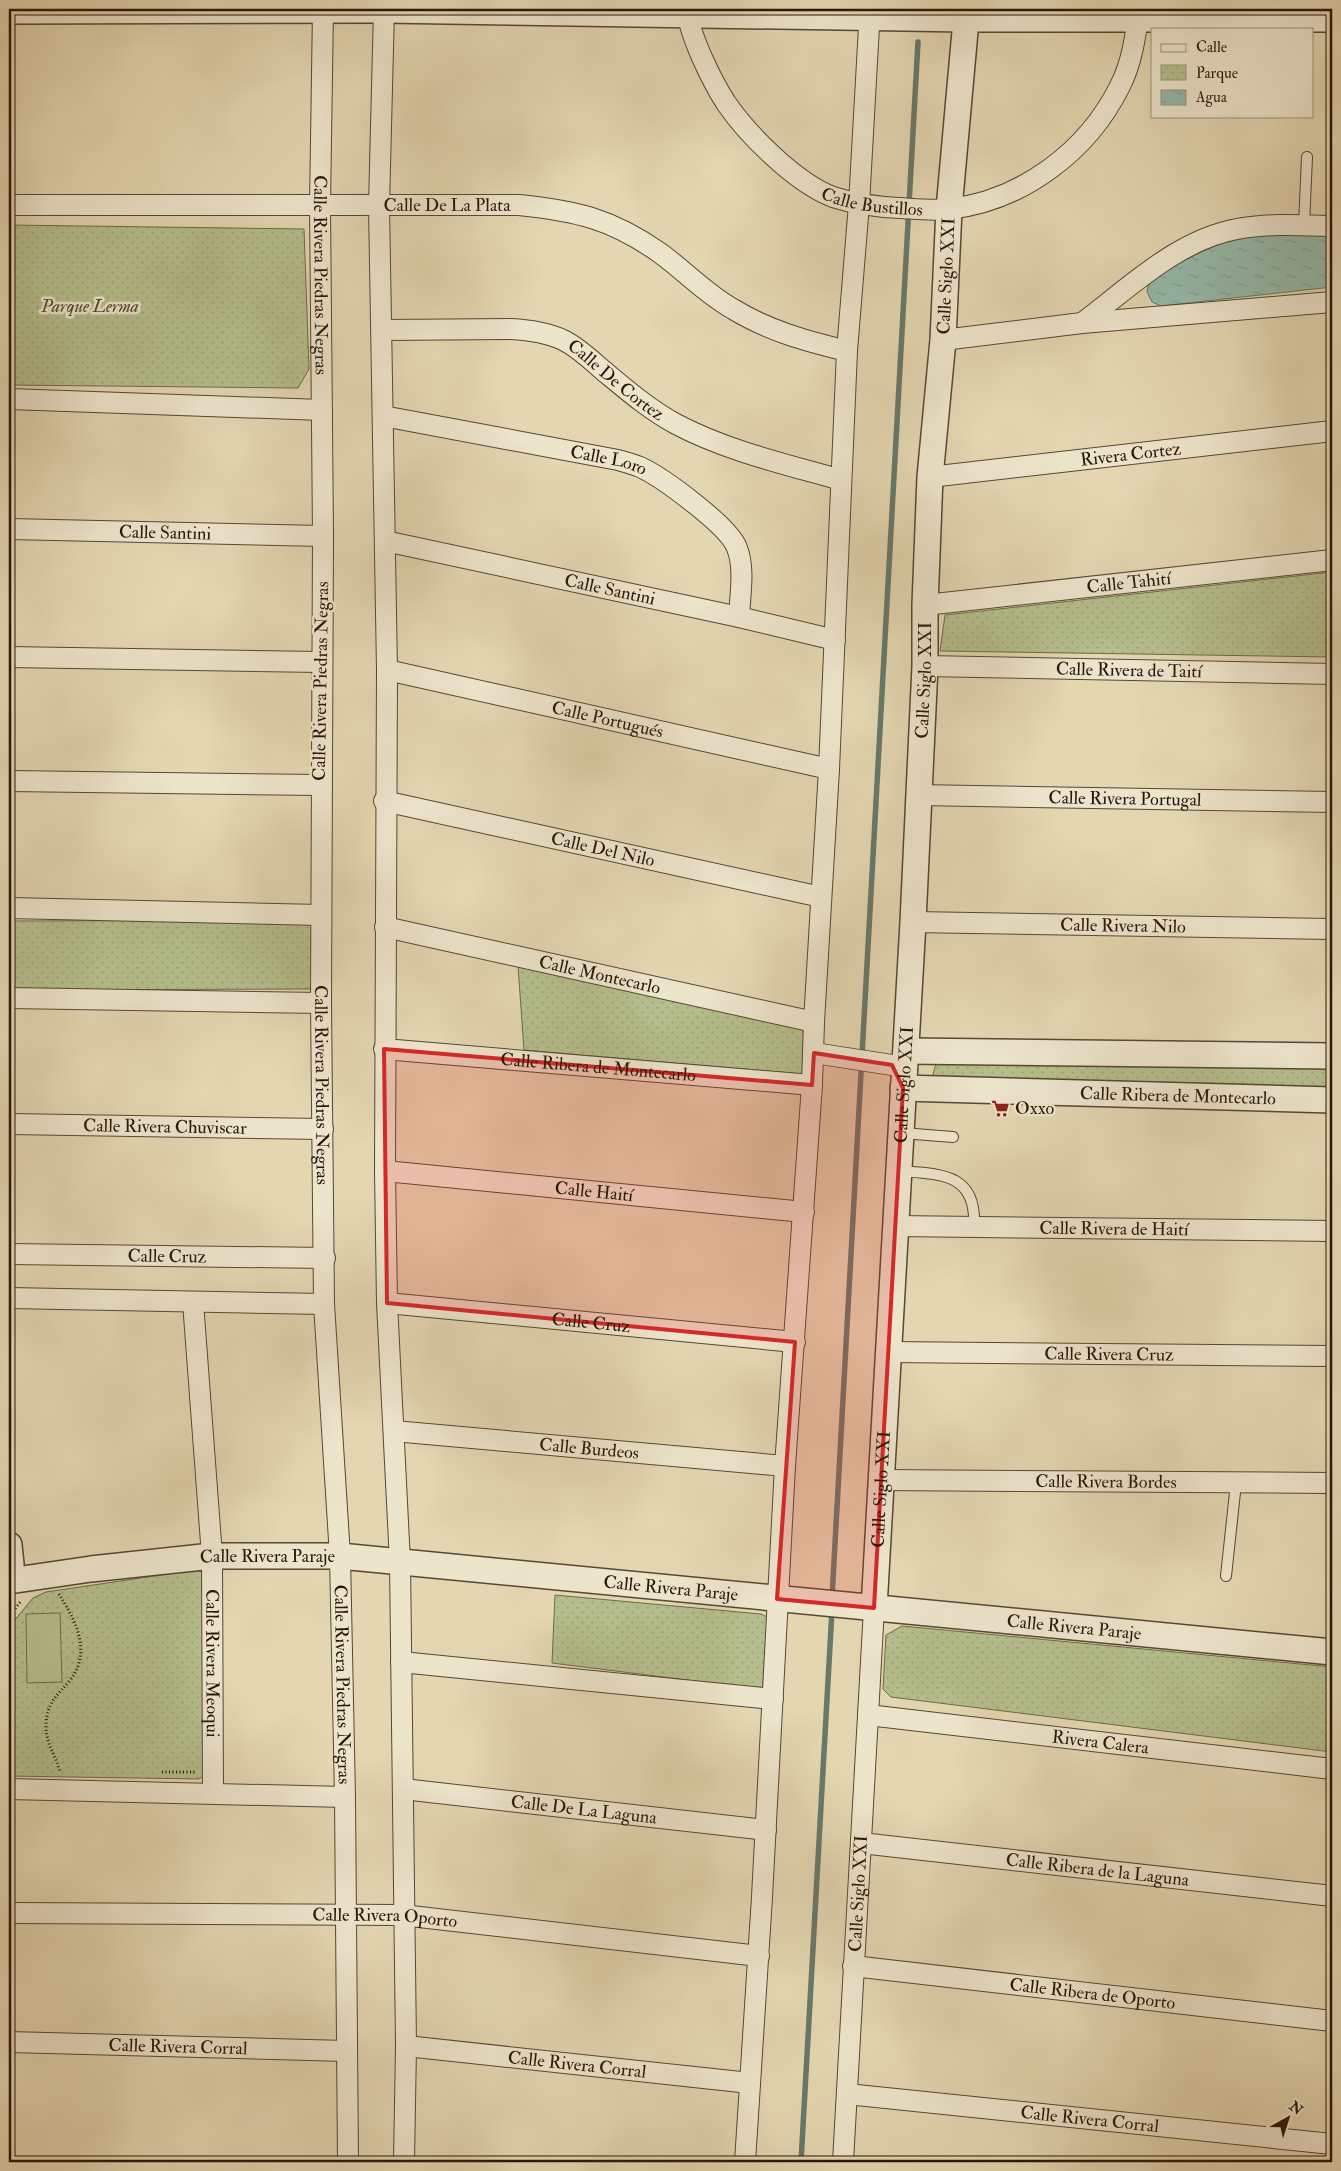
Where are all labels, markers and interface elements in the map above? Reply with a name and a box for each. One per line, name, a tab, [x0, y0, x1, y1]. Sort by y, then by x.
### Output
legend	[1151, 28, 1314, 118]
text: Calle	[1196, 38, 1227, 57]
text: Parque	[1196, 64, 1238, 83]
text: Agua	[1195, 88, 1228, 107]
street label: Calle Rivera Piedras Negras	[308, 175, 333, 375]
street label: Calle Bustillos	[818, 182, 924, 221]
street label: Calle De La Plata	[383, 194, 511, 217]
street label: Calle Siglo XXI	[932, 217, 960, 335]
park label: Parque Lerma	[40, 295, 139, 318]
street label: Calle De Cortez	[563, 334, 669, 426]
street label: Rivera Cortez	[1079, 437, 1183, 471]
street label: Calle Loro	[569, 440, 652, 480]
street label: Calle Santini	[119, 520, 212, 545]
street label: Calle Tahití	[1085, 566, 1173, 599]
street label: Calle Santini	[562, 568, 658, 610]
street label: Calle Rivera Piedras Negras	[308, 581, 334, 781]
street label: Calle Siglo XXI	[910, 622, 937, 739]
street label: Calle Rivera de Taití	[1056, 657, 1203, 683]
street label: Calle Portugués	[550, 696, 666, 743]
street label: Calle Rivera Portugal	[1048, 786, 1202, 811]
street label: Calle Del Nilo	[549, 826, 657, 872]
street label: Calle Rivera Nilo	[1060, 913, 1186, 938]
street label: Calle Montecarlo	[537, 950, 663, 999]
street label: Calle Rivera Piedras Negras	[309, 985, 334, 1185]
street label: Calle Siglo XXI	[889, 1026, 919, 1144]
street label: Calle Ribera de Montecarlo	[500, 1047, 697, 1087]
street label: Calle Ribera de Montecarlo	[1080, 1081, 1276, 1110]
place label: Oxxo	[1015, 1097, 1054, 1120]
supermarket icon: Oxxo	[991, 1098, 1011, 1118]
street label: Calle Rivera Chuviscar	[83, 1114, 247, 1139]
street label: Calle Haití	[554, 1176, 635, 1207]
street label: Calle Rivera de Haití	[1039, 1216, 1190, 1241]
street label: Calle Cruz	[127, 1244, 207, 1268]
street label: Calle Cruz	[551, 1307, 632, 1338]
street label: Calle Rivera Cruz	[1044, 1342, 1174, 1366]
street label: Calle Siglo XXI	[866, 1430, 896, 1548]
street label: Calle Burdeos	[538, 1433, 640, 1464]
street label: Calle Rivera Bordes	[1035, 1470, 1177, 1493]
street label: Calle Rivera Paraje	[199, 1544, 335, 1569]
street label: Calle Rivera Paraje	[603, 1570, 740, 1606]
street label: Calle Rivera Piedras Negras	[329, 1584, 356, 1785]
street label: Calle Rivera Meoqui	[201, 1589, 224, 1738]
street label: Calle Rivera Paraje	[1006, 1609, 1143, 1645]
street label: Rivera Calera	[1051, 1725, 1151, 1759]
street label: Calle De La Laguna	[510, 1790, 659, 1829]
street label: Calle Siglo XXI	[843, 1834, 873, 1952]
street label: Calle Ribera de la Laguna	[1005, 1848, 1191, 1891]
street label: Calle Rivera Oporto	[312, 1903, 459, 1933]
street label: Calle Ribera de Oporto	[1008, 1973, 1177, 2014]
street label: Calle Rivera Corral	[108, 2033, 248, 2060]
street label: Calle Rivera Corral	[507, 2046, 648, 2083]
north arrow	[1264, 2094, 1314, 2144]
text: N	[1285, 2097, 1306, 2119]
street label: Calle Rivera Corral	[1019, 2100, 1160, 2138]

